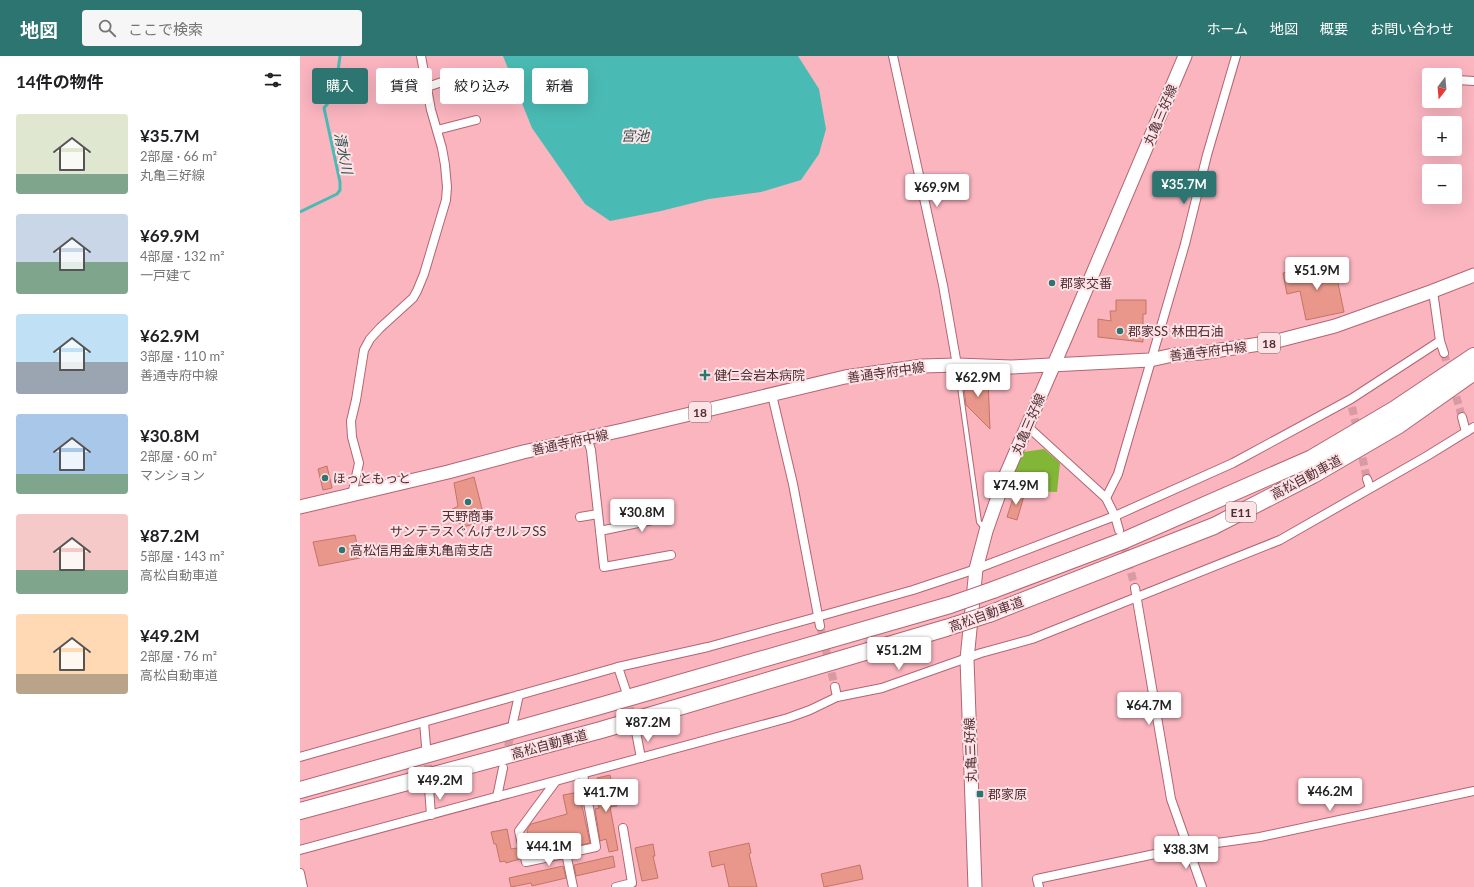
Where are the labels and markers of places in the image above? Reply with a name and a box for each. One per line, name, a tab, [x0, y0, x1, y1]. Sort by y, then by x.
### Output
pin: ¥35.7M	[1151, 171, 1217, 205]
pin: ¥69.9M	[904, 174, 970, 208]
pin: ¥51.9M	[1284, 257, 1350, 291]
place label: 郡家交番	[1060, 275, 1112, 291]
marker: 郡家交番	[1047, 278, 1057, 288]
place label: 郡家SS 林田石油	[1128, 323, 1223, 339]
marker: 郡家SS 林田石油	[1115, 326, 1125, 336]
pin: ¥62.9M	[945, 364, 1011, 398]
place label: 健仁会岩本病院	[714, 367, 805, 383]
marker: 健仁会岩本病院	[699, 369, 711, 381]
place label: ほっともっと	[333, 470, 411, 486]
pin: ¥74.9M	[983, 472, 1049, 506]
marker: ほっともっと	[320, 473, 330, 483]
marker: 天野商事 サンテラスぐんげセルフSS	[463, 497, 473, 507]
pin: ¥30.8M	[609, 499, 675, 533]
place label: 天野商事 サンテラスぐんげセルフSS	[390, 508, 546, 539]
place label: 高松信用金庫丸亀南支店	[350, 542, 493, 558]
marker: 高松信用金庫丸亀南支店	[337, 545, 347, 555]
pin: ¥51.2M	[866, 637, 932, 671]
pin: ¥64.7M	[1116, 692, 1182, 726]
pin: ¥87.2M	[615, 709, 681, 743]
pin: ¥49.2M	[407, 767, 473, 801]
pin: ¥46.2M	[1297, 778, 1363, 812]
pin: ¥41.7M	[573, 779, 639, 813]
place label: 郡家原	[988, 786, 1027, 802]
marker: 郡家原	[975, 789, 985, 799]
pin: ¥44.1M	[516, 833, 582, 867]
pin: ¥38.3M	[1153, 836, 1219, 870]

